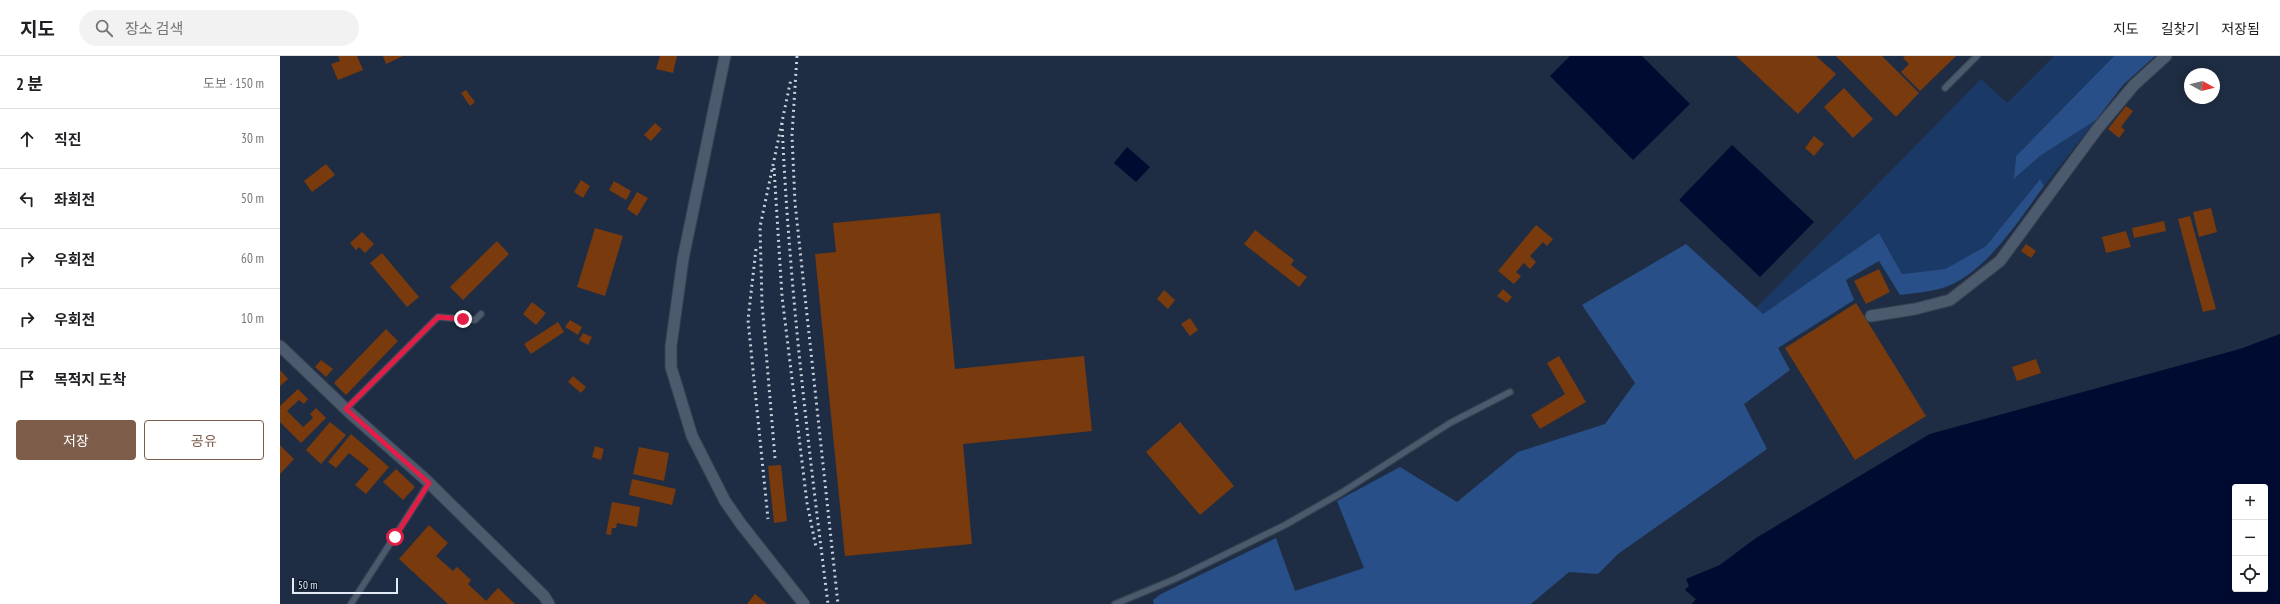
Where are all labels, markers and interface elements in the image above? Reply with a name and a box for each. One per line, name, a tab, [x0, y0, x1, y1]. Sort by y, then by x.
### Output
search box	[79, 10, 359, 46]
text: 지도	[20, 17, 55, 41]
icon: search	[93, 17, 115, 39]
text: 장소 검색	[125, 19, 183, 38]
text: 지도	[2113, 20, 2139, 38]
text: 길찾기	[2161, 20, 2199, 38]
text: 저장됨	[2221, 20, 2260, 38]
north arrow	[2184, 68, 2220, 104]
text: 2 분	[16, 73, 43, 95]
text: 도보 · 150 m	[203, 75, 264, 92]
icon: ahead	[16, 128, 38, 150]
text: 직진	[54, 130, 82, 149]
text: 30 m	[241, 130, 264, 147]
icon: left	[16, 188, 38, 210]
text: 좌회전	[54, 190, 95, 209]
text: 50 m	[241, 190, 264, 207]
icon: right	[16, 248, 38, 270]
text: 우회전	[54, 250, 95, 269]
text: 60 m	[241, 250, 264, 267]
icon: right	[16, 308, 38, 330]
text: 우회전	[54, 310, 95, 329]
text: 10 m	[241, 310, 264, 327]
route end	[454, 310, 472, 328]
icon: arrive	[16, 368, 38, 390]
text: 목적지 도착	[54, 370, 126, 389]
button: 저장	[16, 420, 136, 460]
button: 공유	[144, 420, 264, 460]
map controls	[2232, 484, 2268, 592]
button: +	[2232, 484, 2268, 520]
button: −	[2232, 520, 2268, 556]
route start	[386, 528, 404, 546]
button: locate	[2232, 556, 2268, 592]
scale bar	[292, 576, 398, 595]
text: 50 m	[298, 578, 317, 592]

